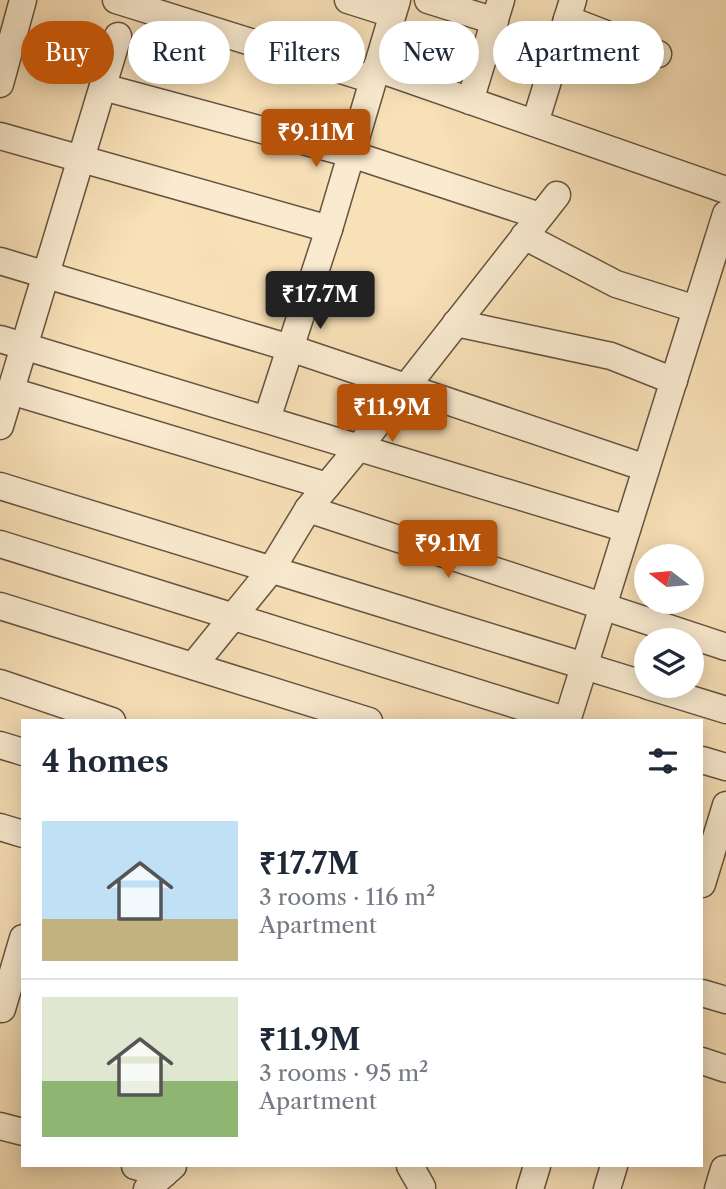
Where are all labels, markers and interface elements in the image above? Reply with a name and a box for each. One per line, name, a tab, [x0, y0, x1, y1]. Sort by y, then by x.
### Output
chip: Buy	[21, 21, 114, 84]
chip: Rent	[128, 21, 230, 84]
chip: Filters	[244, 21, 365, 84]
chip: New	[379, 21, 479, 84]
chip: Apartment	[493, 21, 664, 84]
pin: ₹9.11M	[259, 110, 373, 169]
text: ₹9.11M	[277, 118, 355, 146]
pin: ₹17.7M	[263, 272, 377, 331]
text: ₹17.7M	[282, 280, 358, 308]
pin: ₹11.9M	[335, 384, 449, 444]
text: ₹11.9M	[353, 393, 431, 421]
pin: ₹9.1M	[399, 520, 497, 580]
text: ₹9.1M	[414, 529, 482, 557]
north arrow	[634, 544, 704, 614]
map controls	[634, 544, 704, 698]
button: layers	[634, 628, 704, 698]
icon: filters	[644, 742, 682, 780]
text: 4 homes	[42, 743, 169, 780]
text: ₹17.7M	[259, 845, 359, 882]
icon: home	[98, 849, 182, 933]
text: 3 rooms · 116 m²	[259, 883, 435, 911]
text: Apartment	[259, 911, 377, 939]
text: ₹11.9M	[259, 1021, 361, 1058]
icon: home	[98, 1025, 182, 1109]
text: 3 rooms · 95 m²	[259, 1059, 428, 1087]
text: Apartment	[259, 1087, 377, 1115]

